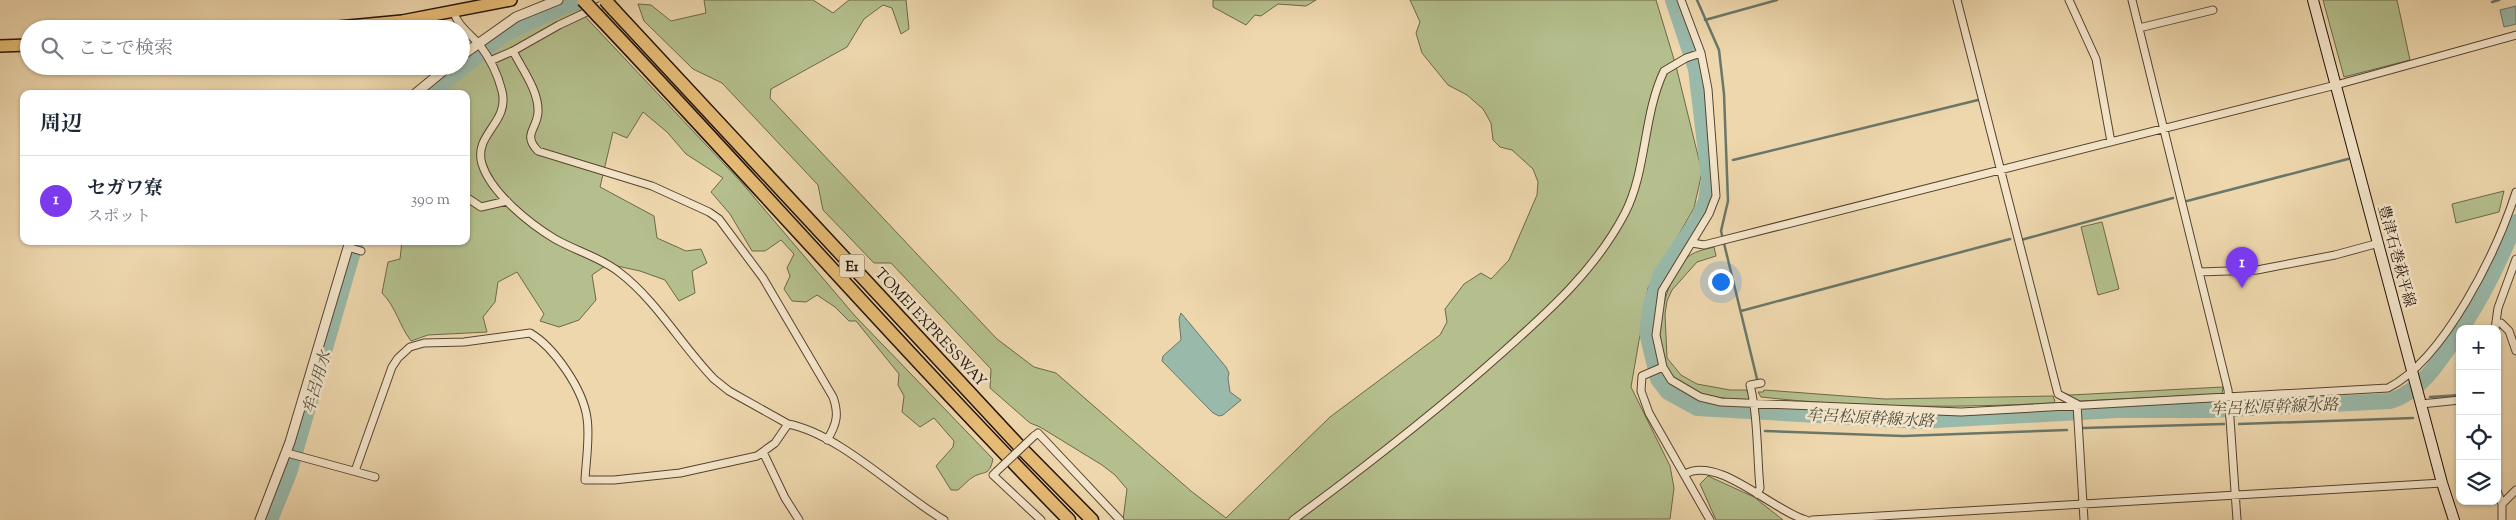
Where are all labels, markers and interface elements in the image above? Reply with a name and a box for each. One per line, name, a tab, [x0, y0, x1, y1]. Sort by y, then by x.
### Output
search box	[20, 20, 470, 75]
icon: search	[38, 34, 66, 62]
text: ここで検索	[78, 36, 173, 63]
text: 周辺	[40, 110, 82, 140]
text: セガワ寮	[87, 176, 163, 203]
text: 1	[53, 189, 59, 212]
text: 390 m	[411, 189, 450, 212]
street label: 豊津石巻萩平線	[2372, 203, 2419, 310]
text: スポット	[87, 206, 151, 229]
pin: 1	[2226, 247, 2258, 288]
road number: E1	[840, 255, 864, 278]
street label: TOMEI EXPRESSWAY	[869, 264, 991, 392]
your location	[1708, 269, 1734, 295]
map controls	[2456, 325, 2501, 505]
button: +	[2456, 325, 2501, 370]
water label: 牟呂用水	[299, 347, 339, 417]
button: −	[2456, 370, 2501, 415]
water label: 牟呂松原幹線水路	[2210, 395, 2339, 422]
water label: 牟呂松原幹線水路	[1805, 405, 1935, 434]
button: locate	[2456, 415, 2501, 460]
button: layers	[2456, 460, 2501, 505]

